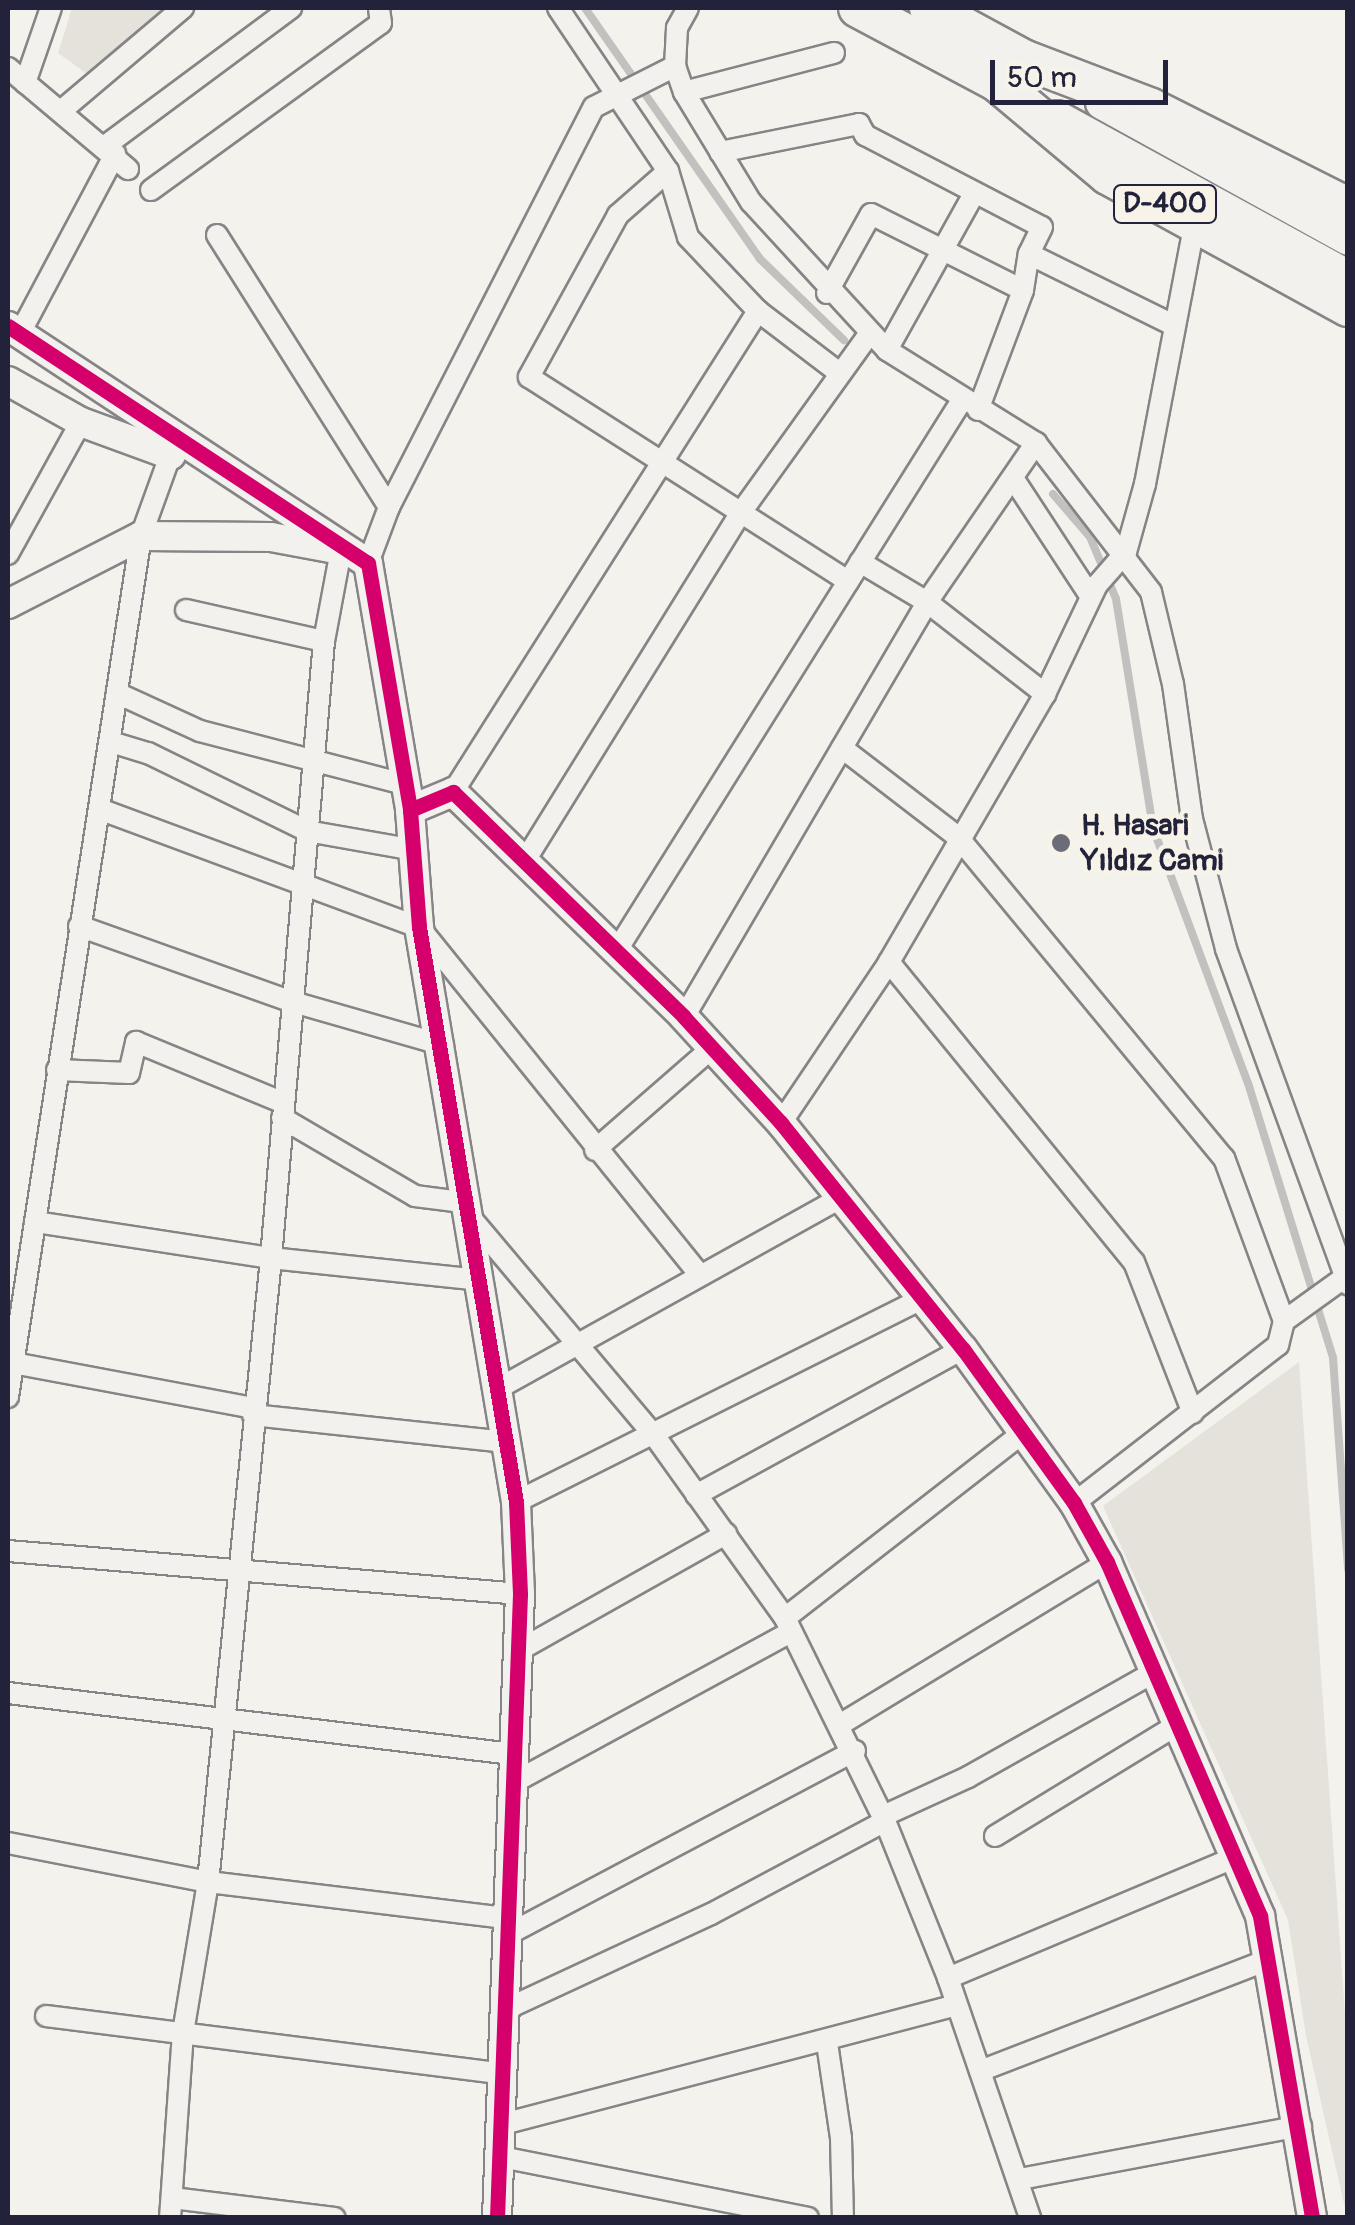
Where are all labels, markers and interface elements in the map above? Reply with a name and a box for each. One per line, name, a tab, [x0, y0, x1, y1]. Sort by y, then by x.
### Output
scale bar	[995, 40, 1172, 102]
text: 50 m	[1007, 59, 1077, 96]
road number: D-400	[1112, 181, 1218, 227]
place label: H. Hasari Yıldız Cami	[1081, 808, 1223, 878]
marker: H. Hasari Yıldız Cami	[1050, 832, 1072, 854]

